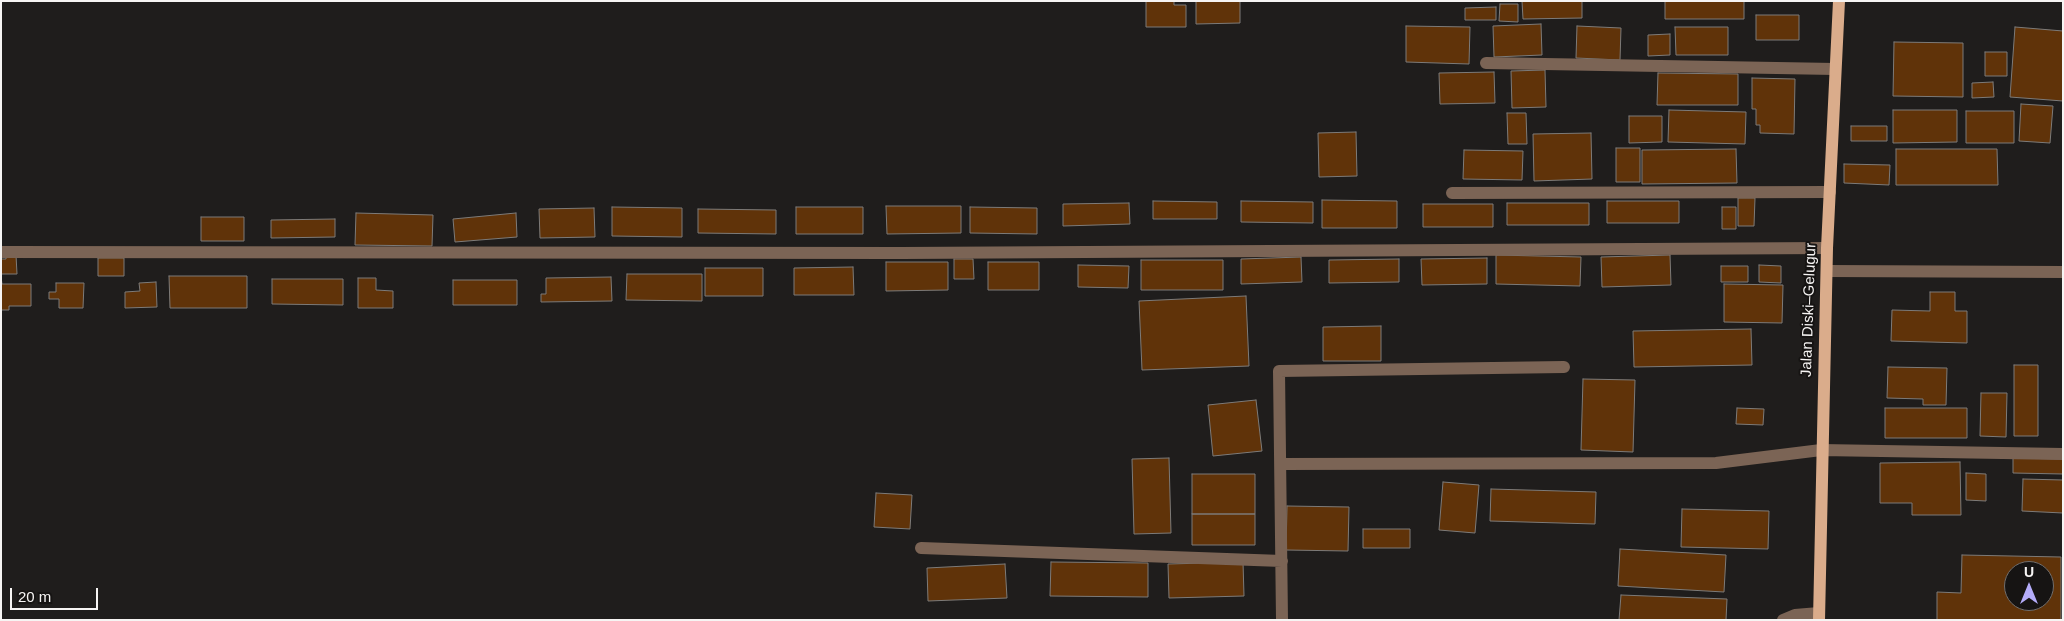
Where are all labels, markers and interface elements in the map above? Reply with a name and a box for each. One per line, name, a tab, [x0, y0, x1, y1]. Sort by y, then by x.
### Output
street label: Jalan Diski–Gelugur	[1798, 243, 1820, 377]
north arrow	[2004, 561, 2054, 611]
text: U	[2024, 564, 2034, 580]
scale bar	[12, 578, 100, 610]
text: 20 m	[18, 588, 51, 605]

